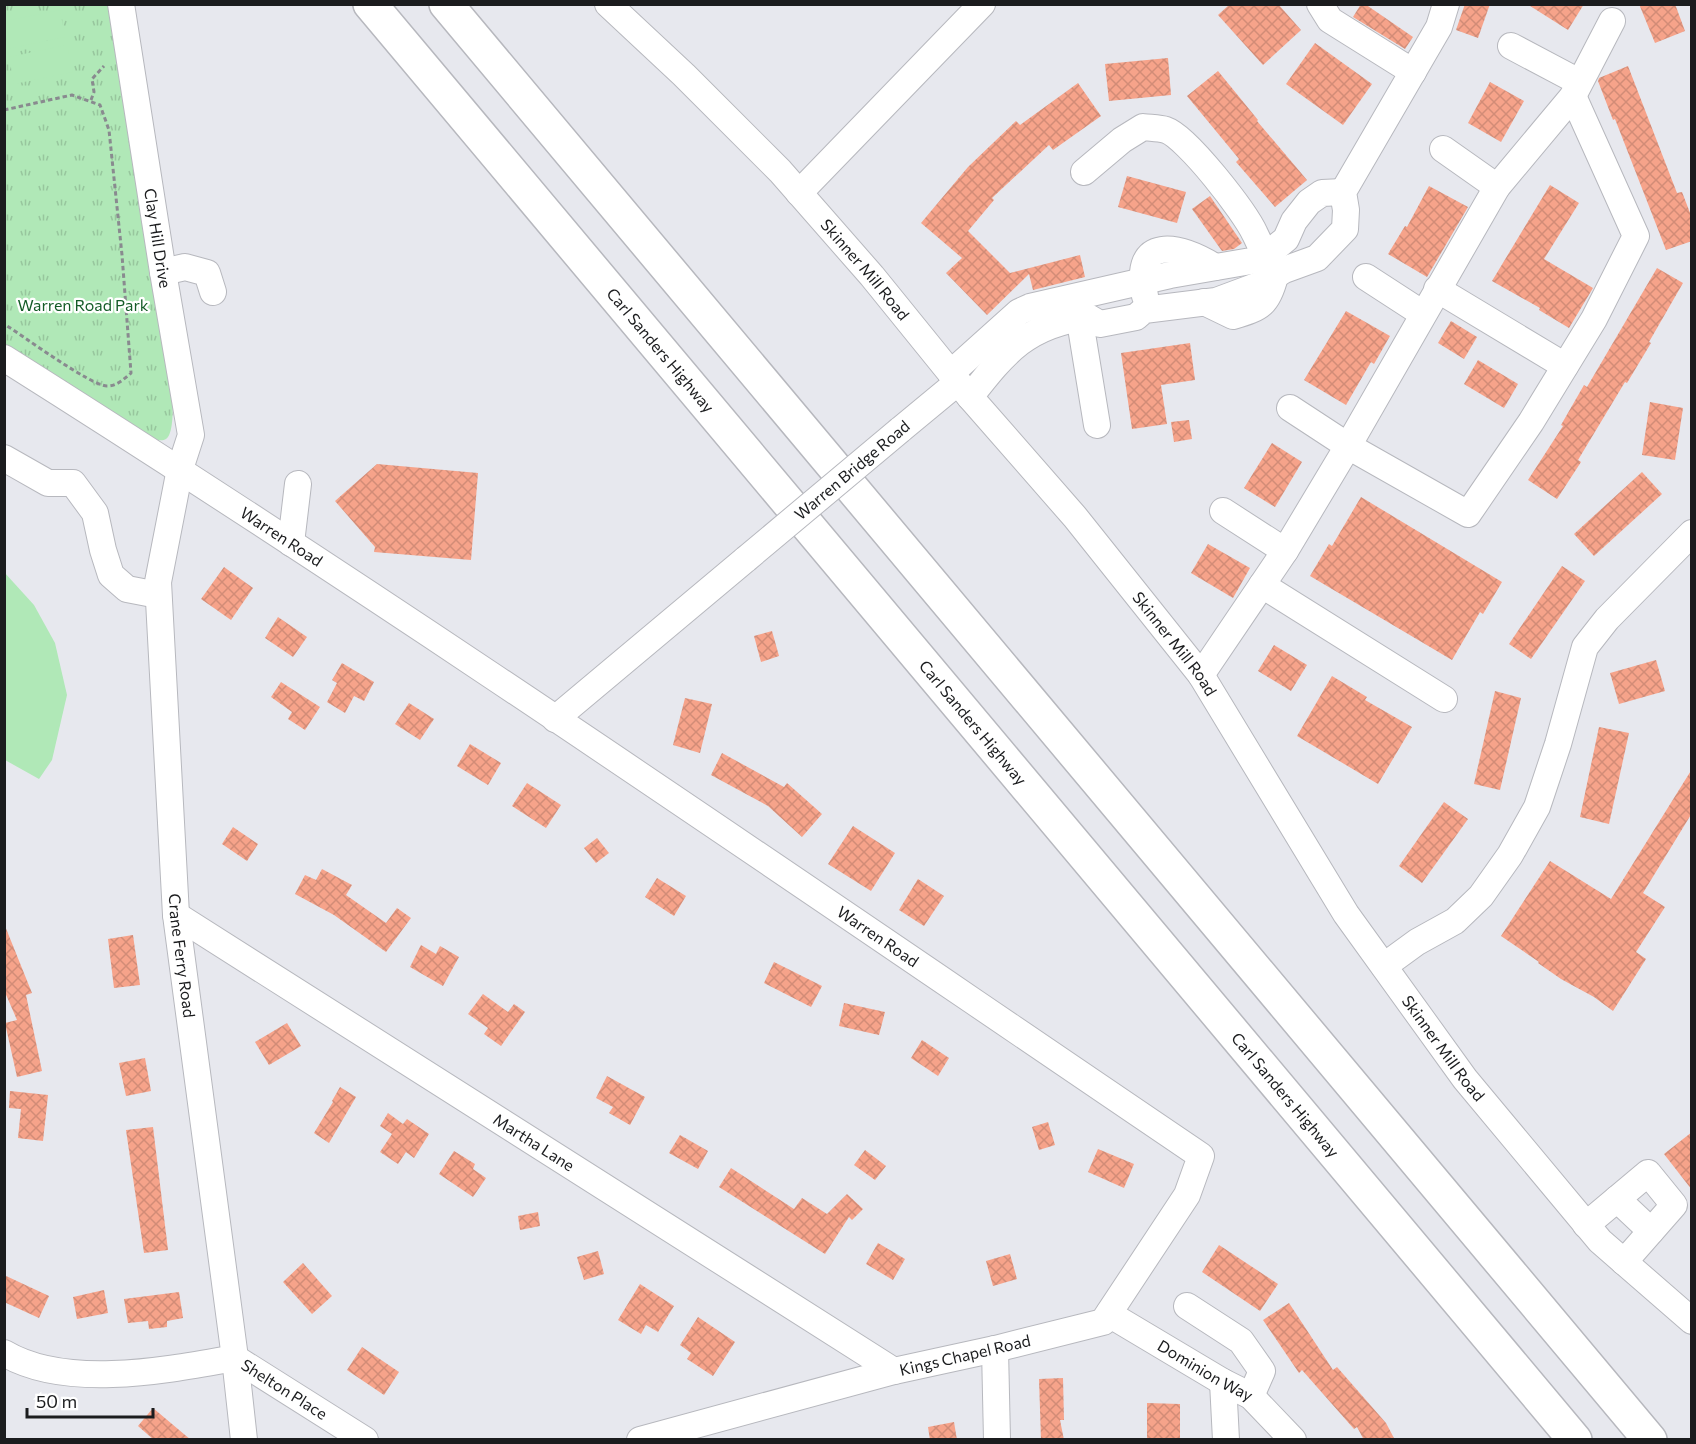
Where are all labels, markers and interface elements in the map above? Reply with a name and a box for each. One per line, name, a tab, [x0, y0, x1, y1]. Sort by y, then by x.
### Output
street label: Clay Hill Drive	[141, 187, 176, 289]
street label: Skinner Mill Road	[817, 215, 914, 324]
street label: Carl Sanders Highway	[603, 284, 719, 416]
park label: Warren Road Park	[18, 295, 149, 314]
street label: Warren Bridge Road	[790, 416, 913, 523]
street label: Warren Road	[237, 502, 327, 570]
street label: Skinner Mill Road	[1129, 588, 1221, 699]
street label: Carl Sanders Highway	[916, 656, 1031, 788]
street label: Crane Ferry Road	[166, 893, 200, 1019]
street label: Warren Road	[834, 902, 923, 970]
street label: Skinner Mill Road	[1399, 991, 1489, 1104]
street label: Carl Sanders Highway	[1228, 1028, 1343, 1161]
street label: Martha Lane	[490, 1109, 578, 1175]
street label: Kings Chapel Road	[897, 1330, 1032, 1379]
street label: Dominion Way	[1155, 1335, 1256, 1404]
street label: Shelton Place	[238, 1354, 331, 1423]
scale bar	[27, 1381, 153, 1419]
text: 50 m	[36, 1390, 77, 1412]

